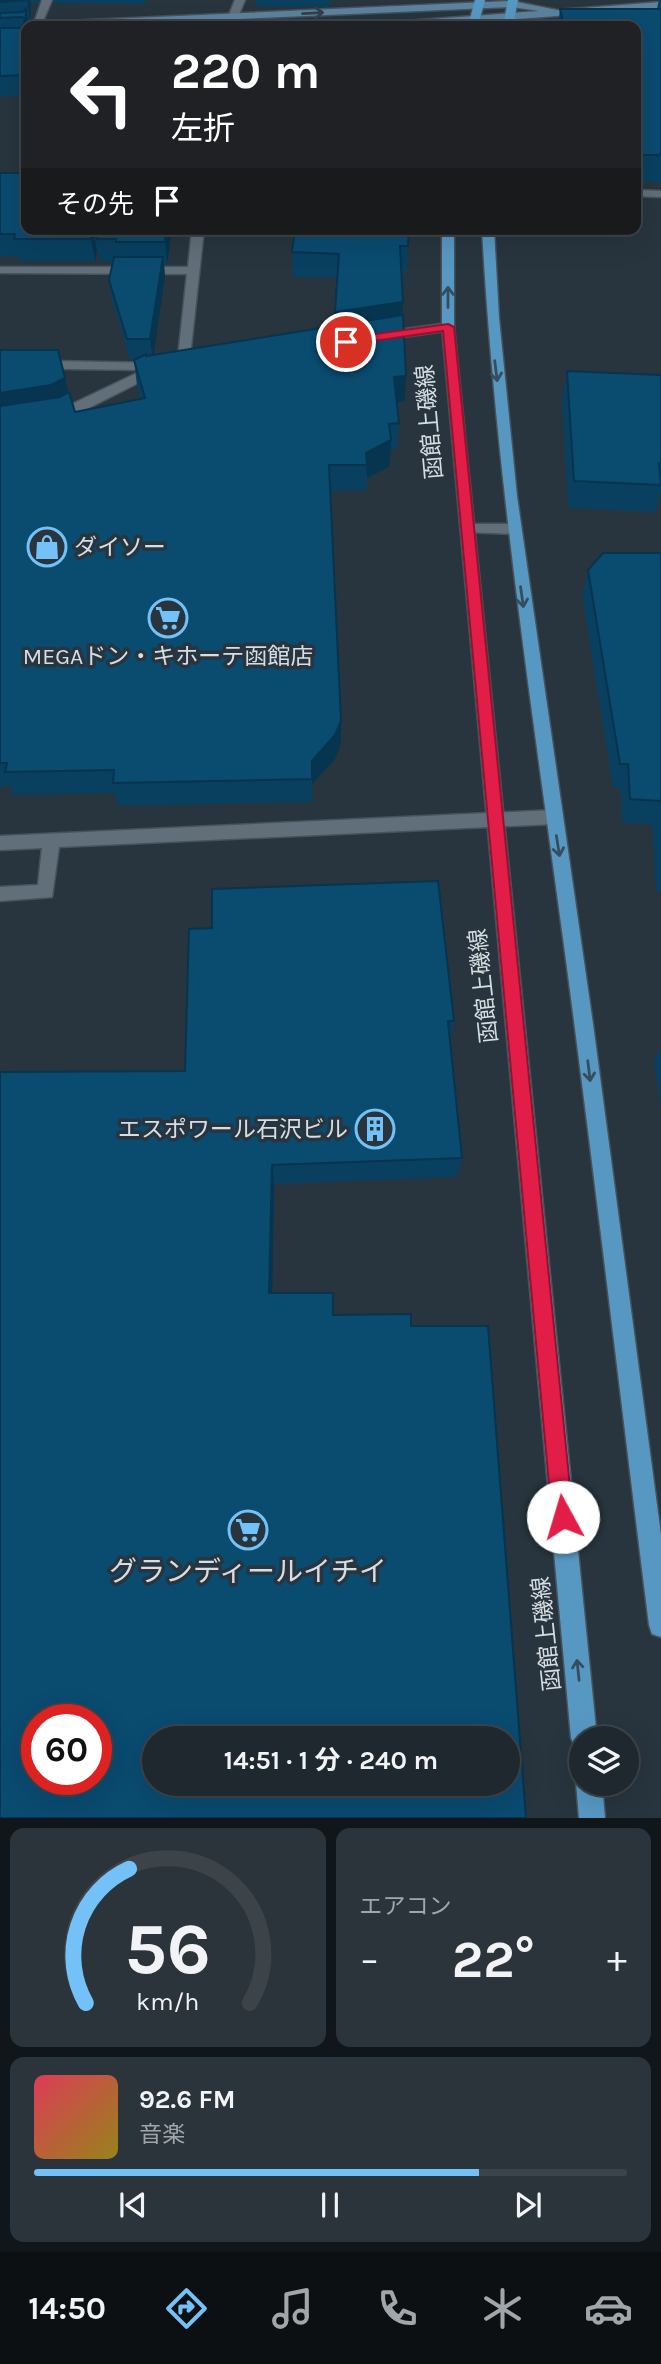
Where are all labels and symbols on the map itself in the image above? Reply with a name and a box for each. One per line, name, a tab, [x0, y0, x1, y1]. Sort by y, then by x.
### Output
one-way arrow	[301, 6, 324, 19]
one-way arrow	[441, 286, 455, 309]
pin	[316, 312, 376, 372]
one-way arrow	[490, 359, 503, 382]
street label: 函館上磯線	[411, 363, 448, 480]
shop icon: ダイソー	[26, 526, 68, 568]
place label: ダイソー	[74, 534, 166, 561]
one-way arrow	[516, 585, 529, 608]
supermarket icon: MEGAドン・キホーテ函館店	[147, 597, 189, 639]
place label: MEGAドン・キホーテ函館店	[23, 643, 313, 670]
one-way arrow	[552, 834, 565, 857]
street label: 函館上磯線	[464, 927, 503, 1045]
one-way arrow	[583, 1060, 596, 1082]
building icon: エスポワール石沢ビル	[354, 1108, 396, 1150]
place label: エスポワール石沢ビル	[118, 1116, 348, 1143]
position arrow	[526, 1480, 600, 1554]
supermarket icon: グランディールイチイ	[227, 1509, 269, 1551]
place label: グランディールイチイ	[109, 1555, 387, 1588]
street label: 函館上磯線	[527, 1575, 566, 1693]
one-way arrow	[571, 1659, 584, 1682]
speed limit sign: 60	[21, 1704, 112, 1795]

